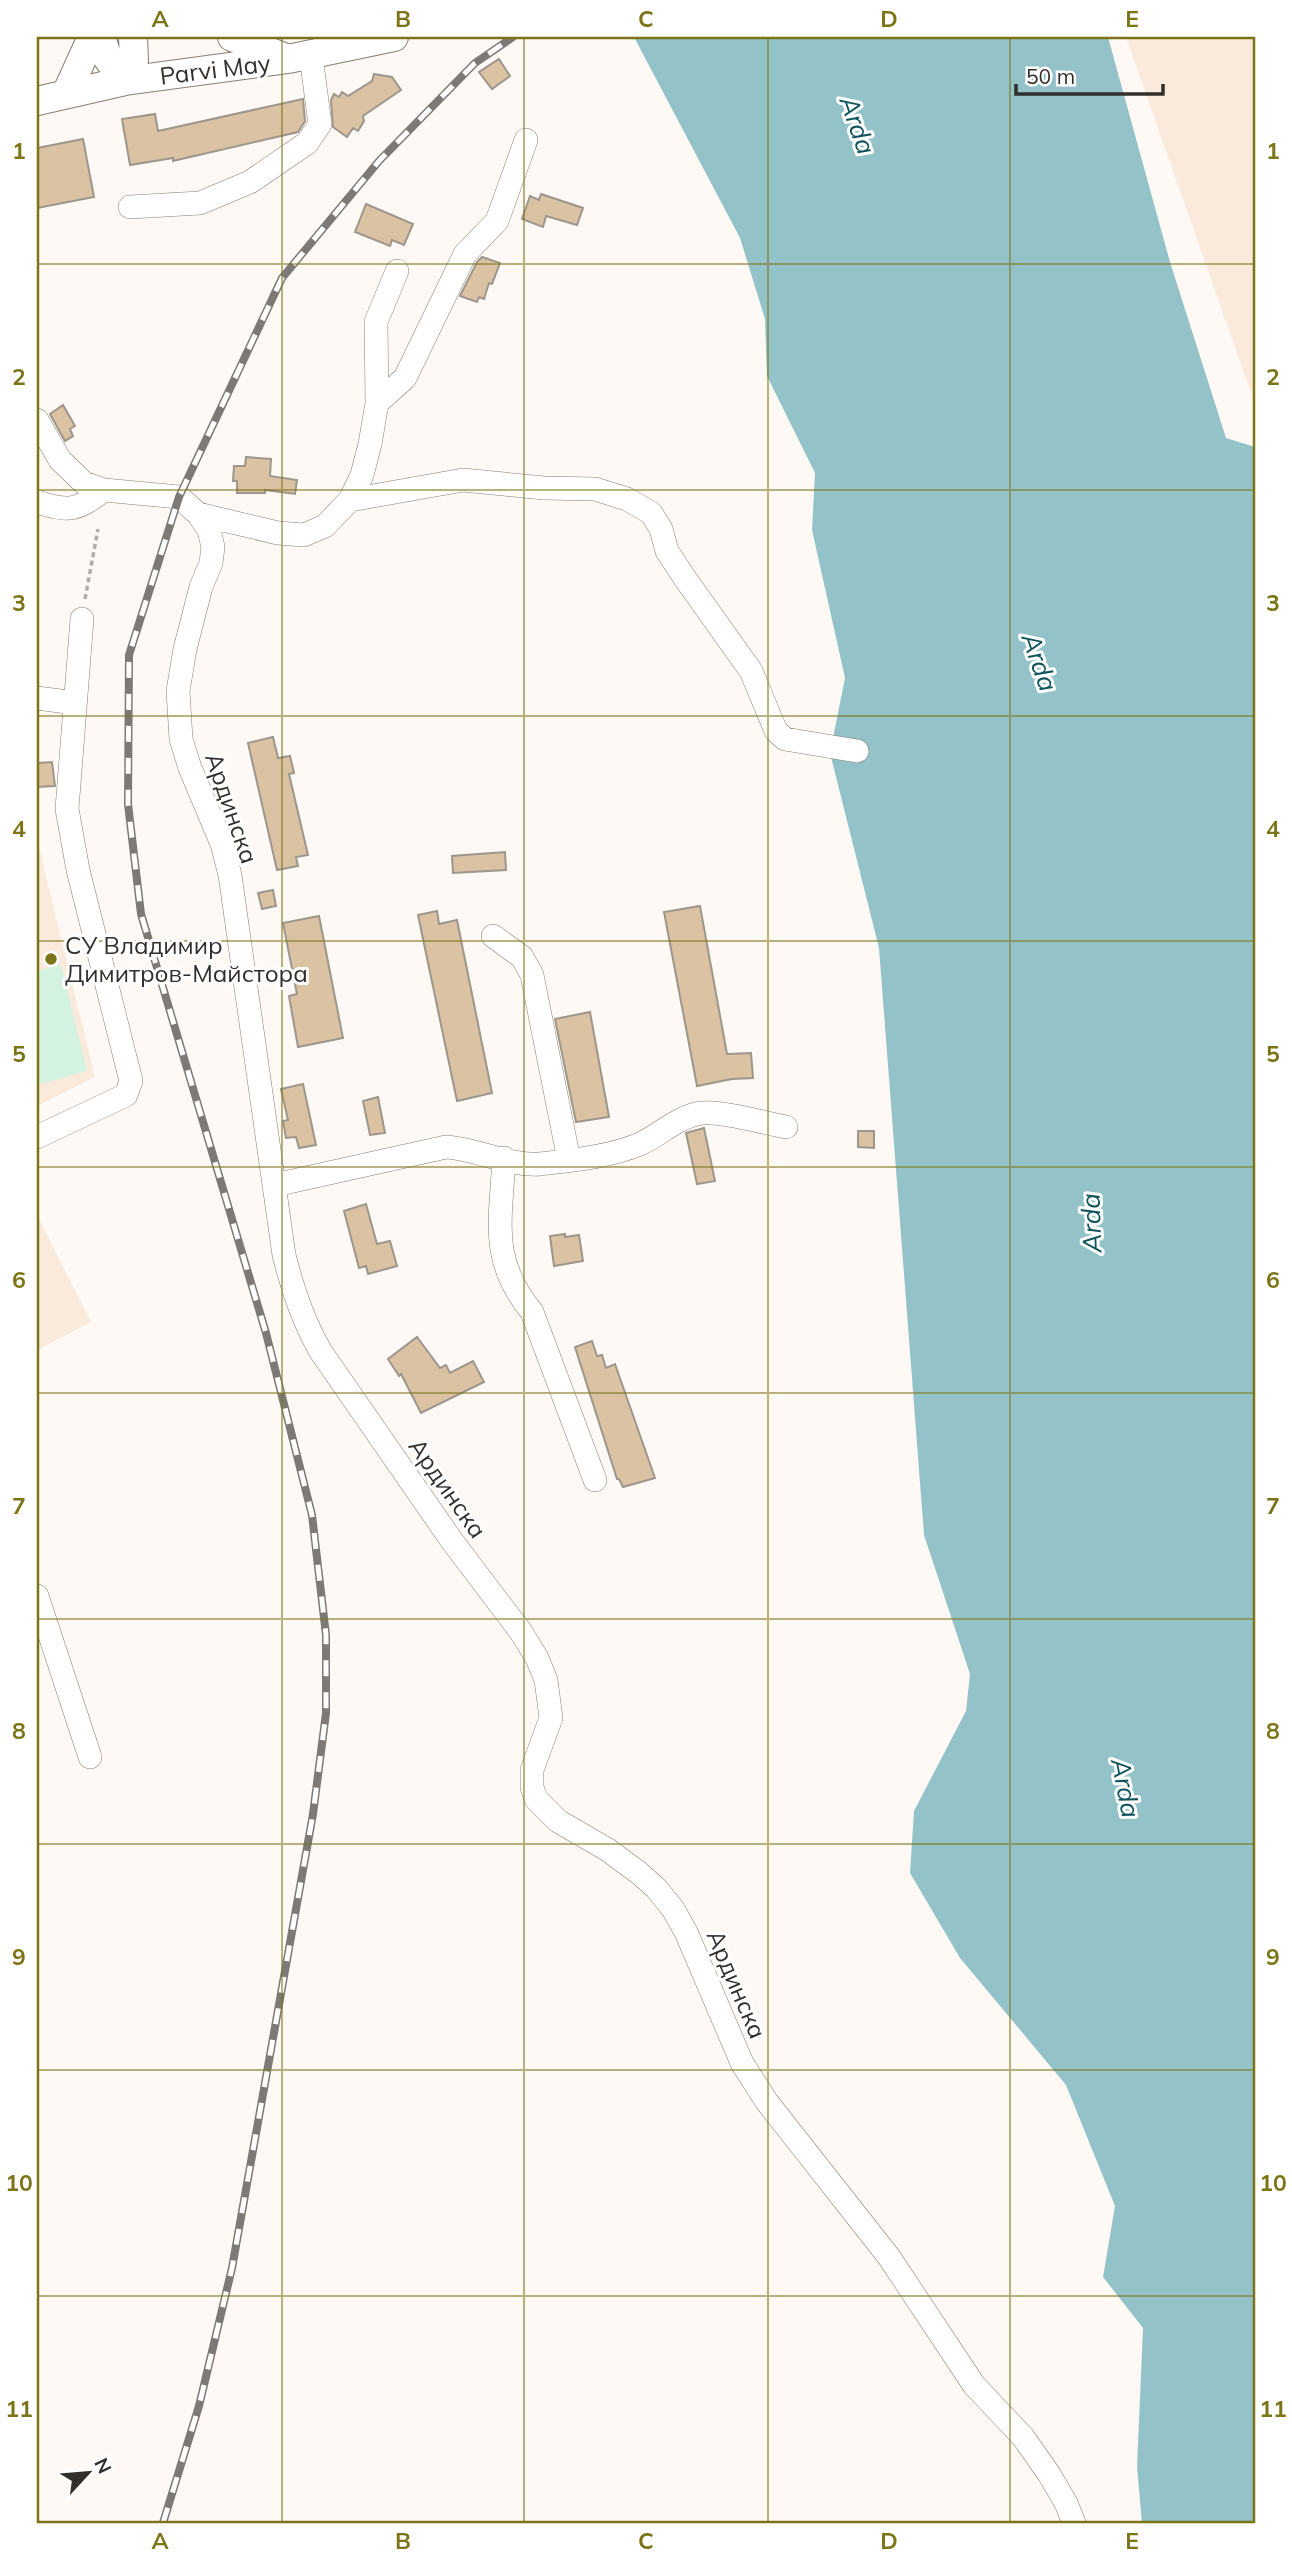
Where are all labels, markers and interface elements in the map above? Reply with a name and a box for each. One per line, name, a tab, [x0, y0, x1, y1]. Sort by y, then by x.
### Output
text: A	[151, 4, 169, 33]
text: B	[395, 4, 411, 33]
text: C	[638, 4, 654, 33]
text: D	[880, 4, 898, 33]
text: E	[1125, 4, 1139, 33]
street label: Parvi May	[158, 47, 272, 91]
scale bar	[1016, 52, 1162, 96]
text: 50 m	[1026, 63, 1075, 89]
water label: Arda	[832, 91, 883, 159]
text: 1	[12, 136, 26, 165]
text: 1	[1266, 136, 1280, 165]
text: 2	[12, 362, 26, 391]
text: 2	[1266, 362, 1280, 391]
text: 3	[12, 588, 26, 617]
text: 3	[1266, 588, 1280, 617]
water label: Arda	[1014, 628, 1065, 696]
street label: Ардинска	[199, 749, 265, 867]
text: 4	[12, 814, 26, 843]
text: 4	[1266, 814, 1280, 843]
place label: СУ Владимир Димитров-Майстора	[65, 930, 308, 988]
marker: СУ Владимир Димитров-Майстора	[43, 951, 59, 967]
text: 5	[12, 1039, 26, 1068]
text: 5	[1266, 1039, 1280, 1068]
water label: Arda	[1073, 1193, 1109, 1254]
text: 6	[12, 1265, 26, 1294]
text: 6	[1266, 1265, 1280, 1294]
street label: Ардинска	[403, 1432, 493, 1544]
text: 7	[12, 1491, 26, 1520]
text: 7	[1266, 1491, 1280, 1520]
text: 8	[12, 1716, 26, 1745]
text: 8	[1266, 1716, 1280, 1745]
water label: Arda	[1104, 1755, 1148, 1820]
street label: Ардинска	[701, 1925, 773, 2043]
text: 9	[12, 1942, 26, 1971]
text: 9	[1266, 1942, 1280, 1971]
text: 10	[5, 2168, 33, 2197]
text: 10	[1259, 2168, 1287, 2197]
text: 11	[5, 2394, 33, 2423]
text: 11	[1259, 2394, 1287, 2423]
north arrow	[52, 2438, 122, 2508]
text: N	[89, 2454, 117, 2477]
text: A	[151, 2526, 169, 2555]
text: B	[395, 2526, 411, 2555]
text: C	[638, 2526, 654, 2555]
text: D	[880, 2526, 898, 2555]
text: E	[1125, 2526, 1139, 2555]

